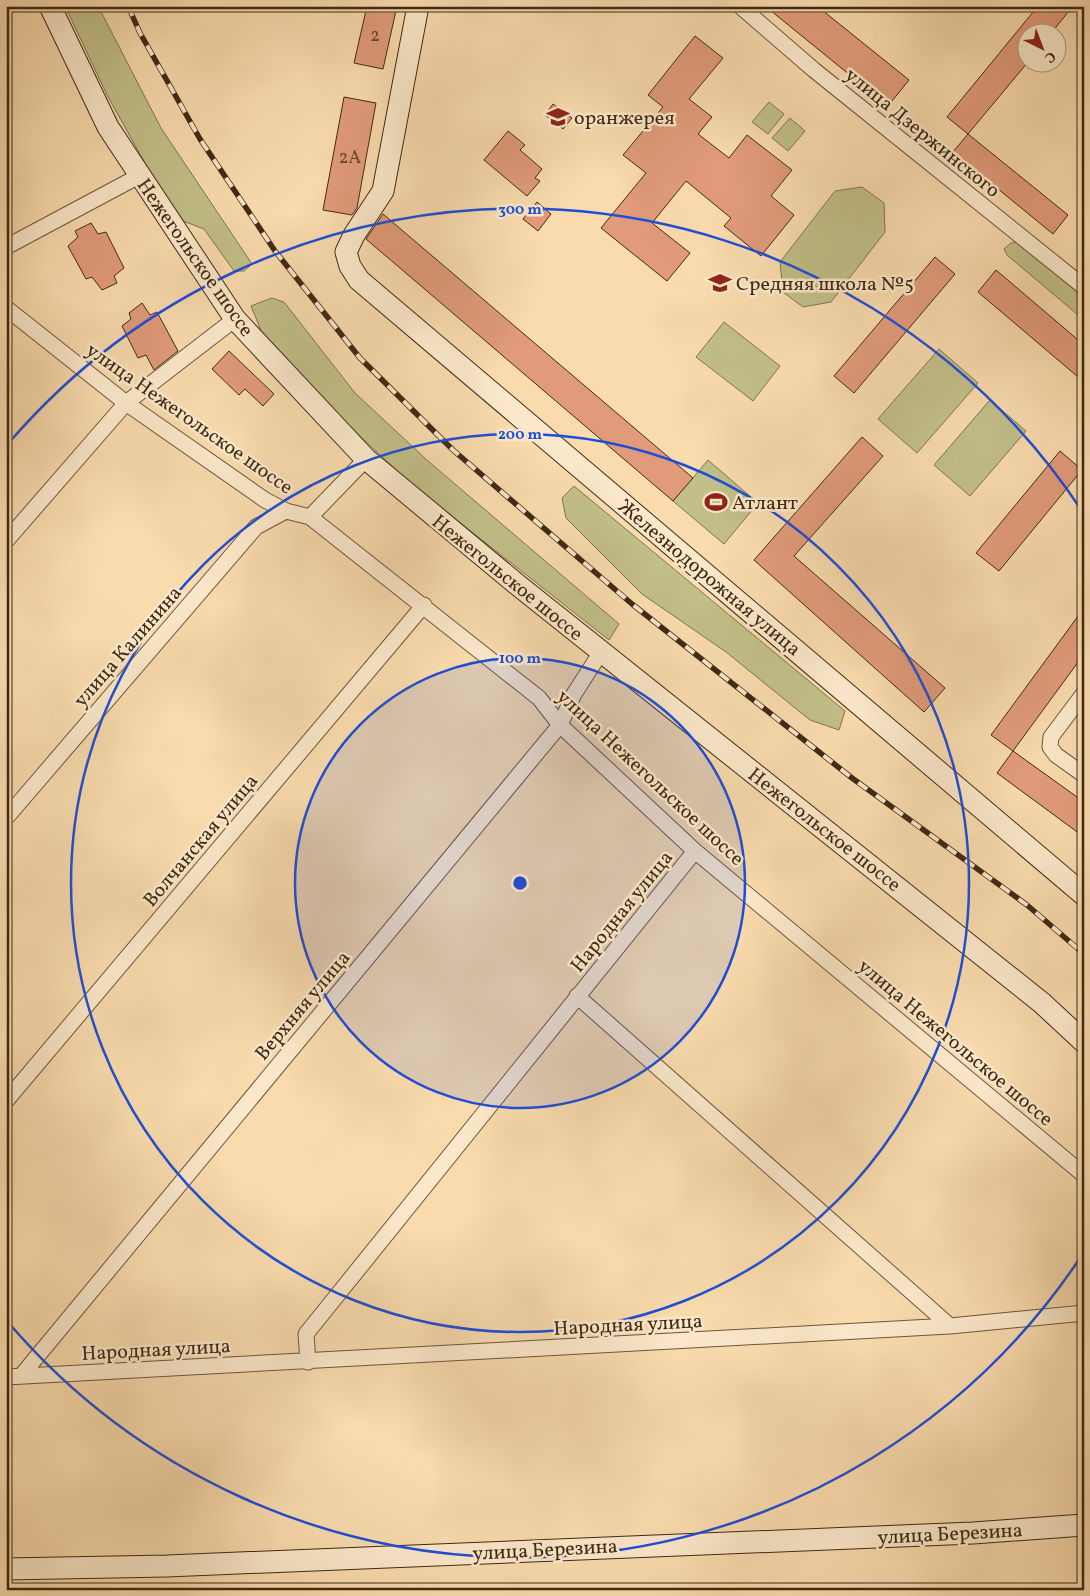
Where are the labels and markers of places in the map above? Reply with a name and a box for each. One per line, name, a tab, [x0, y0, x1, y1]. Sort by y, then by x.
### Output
school or university icon: оранжерея	[545, 104, 571, 130]
place label: оранжерея	[574, 105, 675, 133]
school or university icon: Средняя школа №5	[707, 270, 733, 296]
place label: Средняя школа №5	[736, 271, 914, 299]
sports icon: Атлант	[703, 489, 729, 515]
place label: Атлант	[732, 490, 798, 518]
centre of rings	[511, 874, 529, 892]

